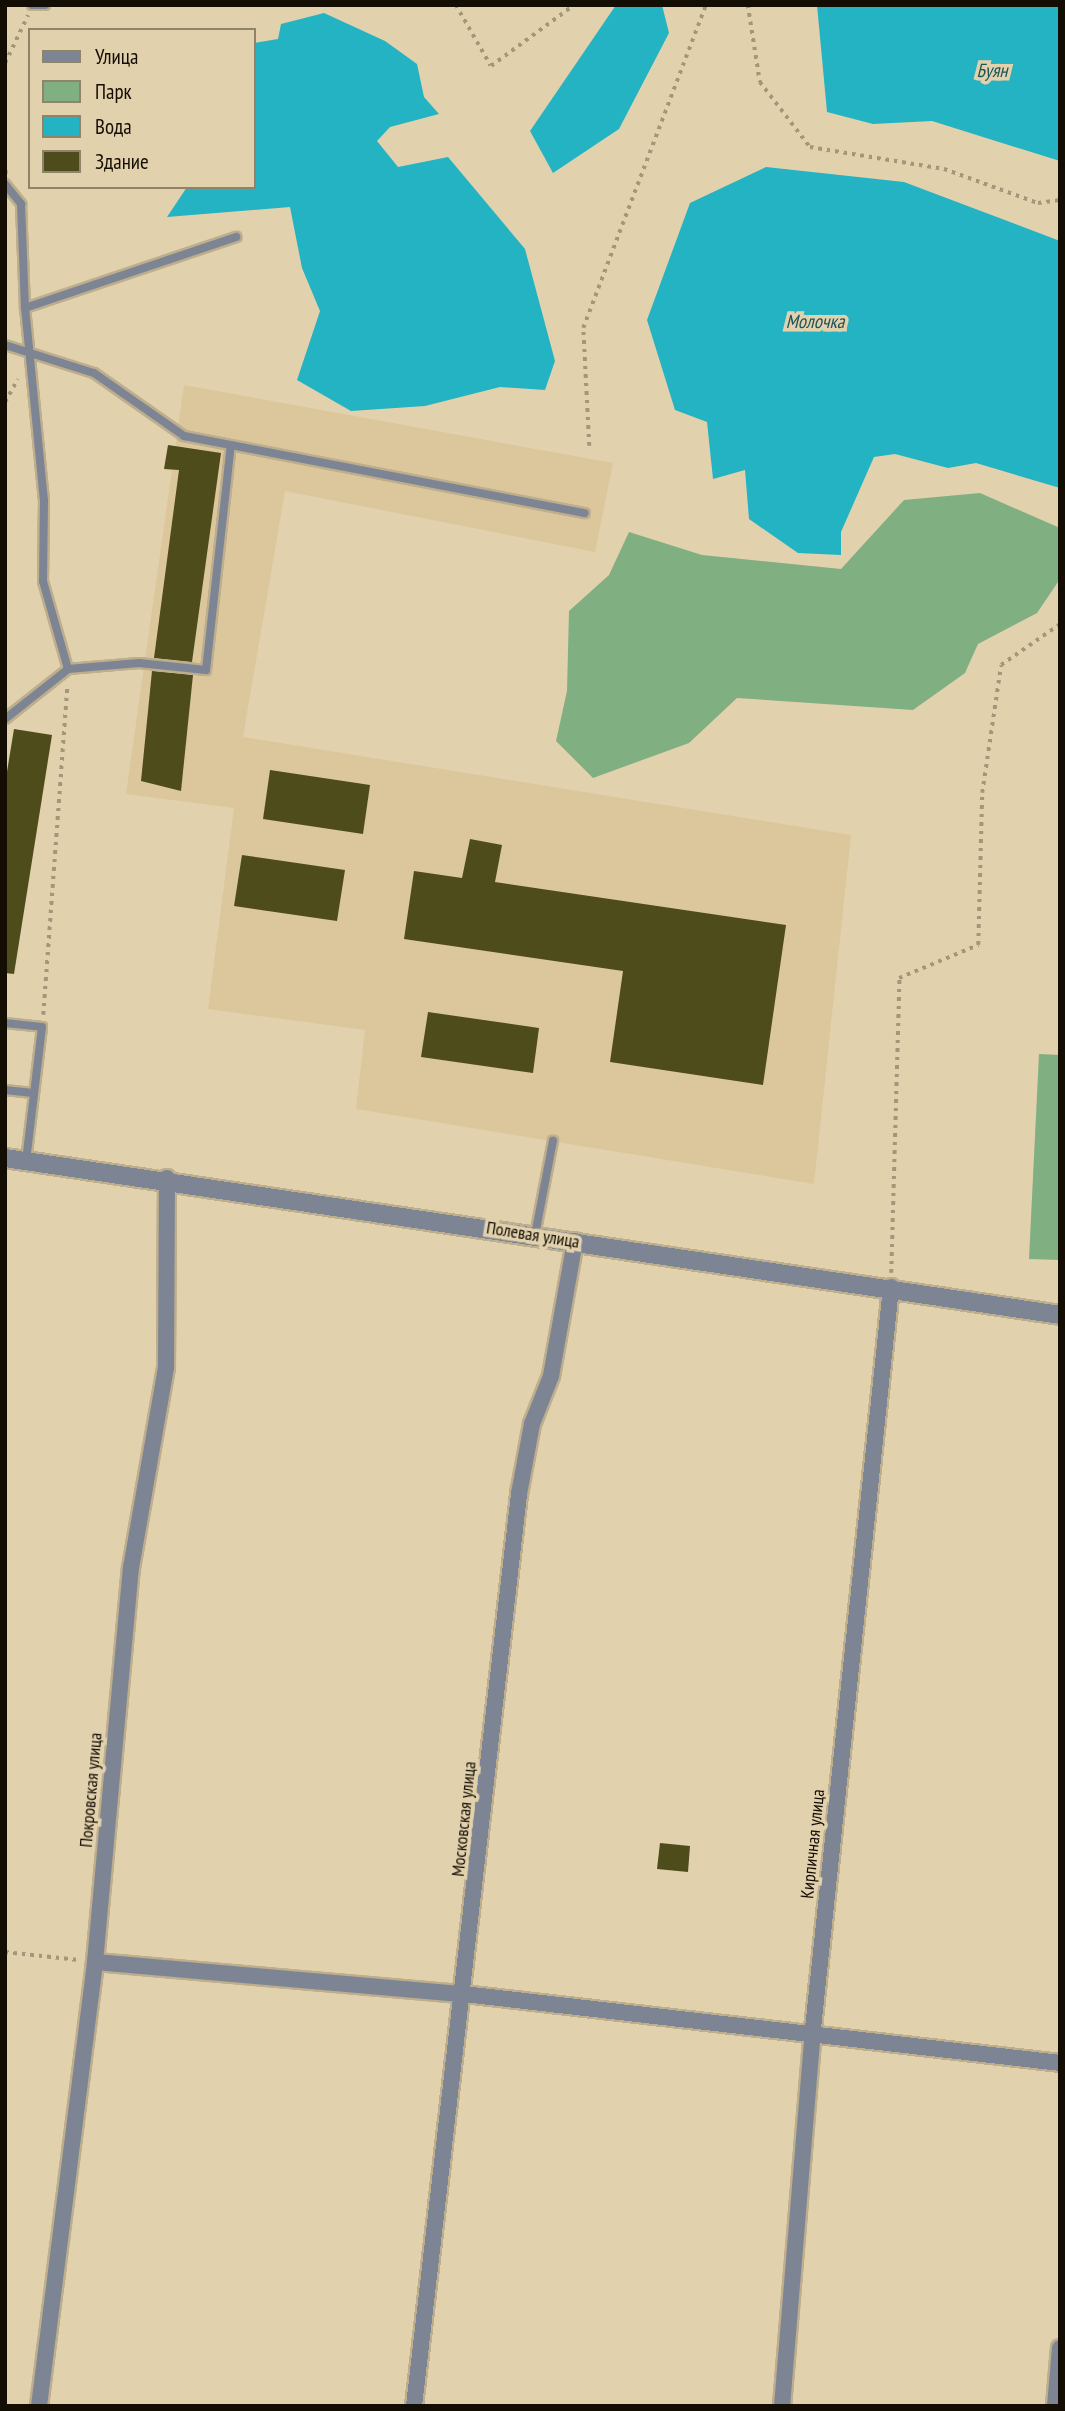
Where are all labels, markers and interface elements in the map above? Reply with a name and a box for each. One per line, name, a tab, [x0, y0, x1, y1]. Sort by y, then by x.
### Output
legend	[28, 28, 256, 189]
text: Улица	[95, 43, 138, 70]
water label: Буян	[976, 60, 1008, 82]
text: Парк	[95, 78, 132, 105]
text: Вода	[95, 113, 132, 140]
text: Здание	[95, 148, 149, 175]
water label: Молочка	[786, 311, 844, 333]
street label: Полевая улица	[485, 1217, 581, 1253]
street label: Покровская улица	[75, 1732, 107, 1848]
street label: Московская улица	[447, 1760, 481, 1878]
street label: Кирпичная улица	[797, 1788, 829, 1900]

